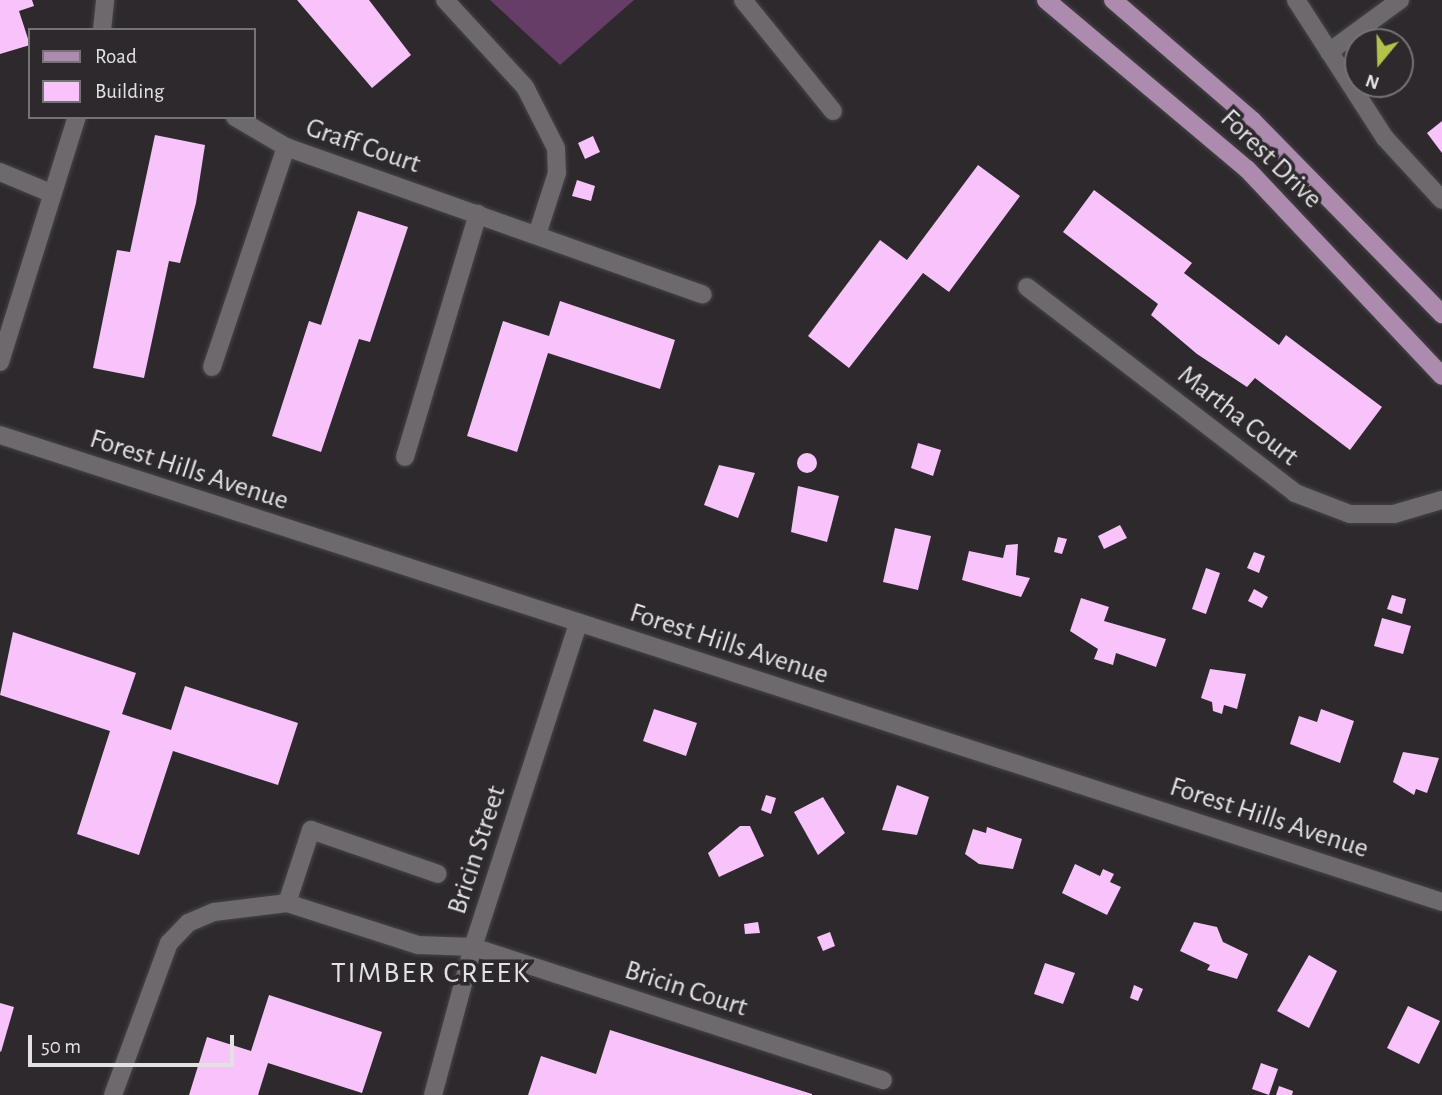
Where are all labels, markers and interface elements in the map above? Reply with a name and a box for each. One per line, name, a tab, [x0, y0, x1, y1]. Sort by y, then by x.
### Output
legend	[28, 28, 256, 119]
north arrow	[1344, 28, 1414, 98]
text: Road	[95, 46, 137, 67]
text: N	[1363, 70, 1382, 93]
text: Building	[95, 81, 164, 102]
street label: Forest Drive	[1213, 102, 1329, 216]
street label: Graff Court	[301, 111, 425, 181]
street label: Martha Court	[1171, 358, 1305, 474]
street label: Forest Hills Avenue	[85, 422, 293, 518]
street label: Forest Hills Avenue	[625, 596, 833, 692]
street label: Forest Hills Avenue	[1165, 770, 1373, 866]
street label: Bricin Street	[440, 782, 514, 918]
street label: Bricin Court	[620, 953, 752, 1025]
district label: TIMBER CREEK	[332, 955, 530, 991]
scale bar	[32, 1021, 238, 1066]
text: 50 m	[41, 1036, 81, 1057]

